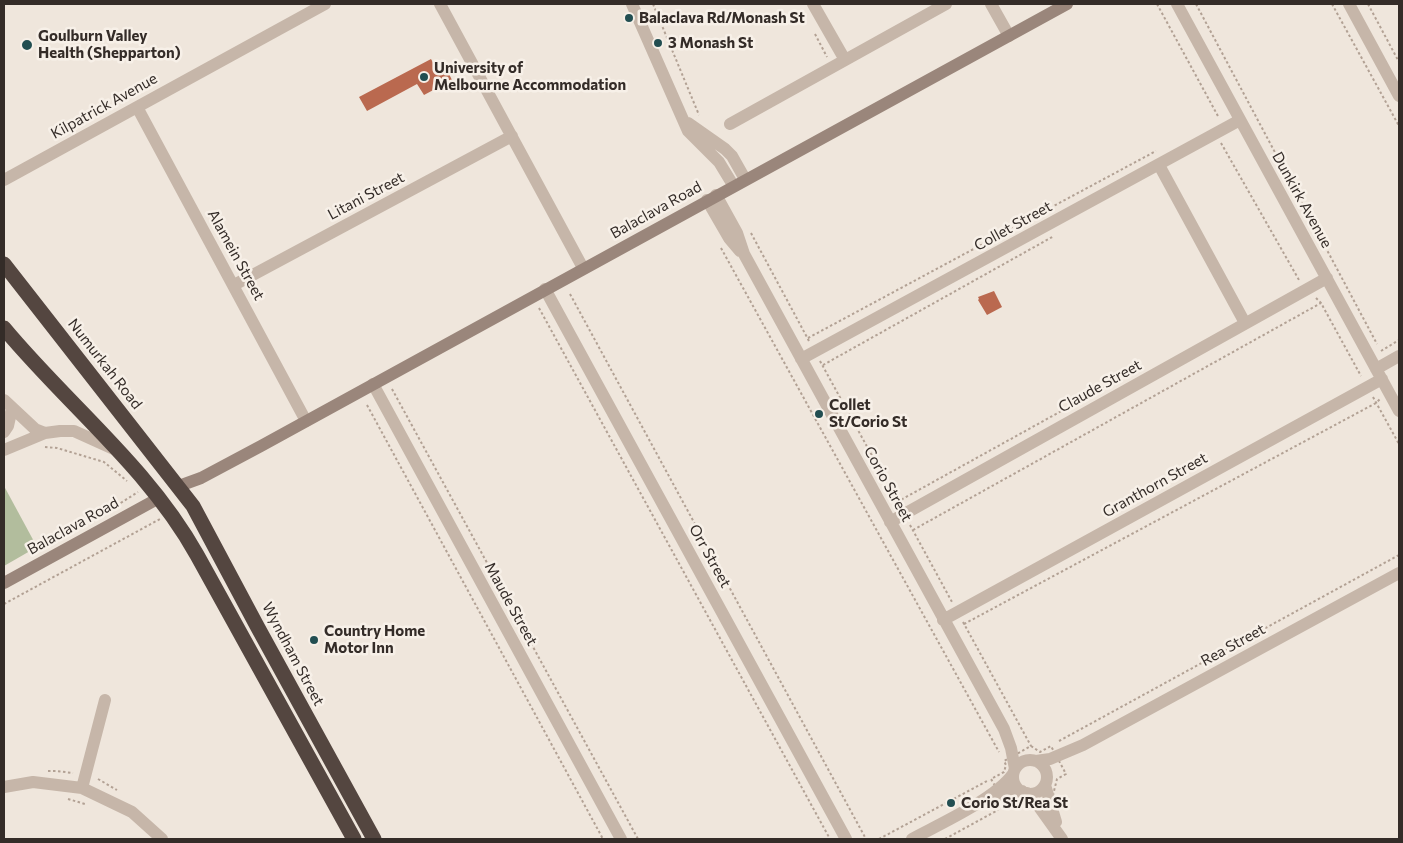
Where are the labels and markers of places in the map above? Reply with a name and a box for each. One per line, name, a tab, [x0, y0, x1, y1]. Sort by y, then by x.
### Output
place label: Balaclava Rd/Monash St	[639, 9, 805, 27]
marker: Balaclava Rd/Monash St	[623, 12, 635, 24]
place label: Goulburn Valley Health (Shepparton)	[38, 27, 181, 62]
place label: 3 Monash St	[668, 34, 753, 52]
marker: 3 Monash St	[652, 37, 664, 49]
marker: Goulburn Valley Health (Shepparton)	[20, 38, 34, 52]
place label: University of Melbourne Accommodation	[434, 59, 626, 94]
marker: University of Melbourne Accommodation	[418, 71, 430, 83]
place label: Collet St/Corio St	[829, 396, 907, 431]
marker: Collet St/Corio St	[813, 408, 825, 420]
place label: Country Home Motor Inn	[324, 622, 425, 657]
marker: Country Home Motor Inn	[308, 634, 320, 646]
place label: Corio St/Rea St	[961, 794, 1068, 812]
marker: Corio St/Rea St	[945, 797, 957, 809]

